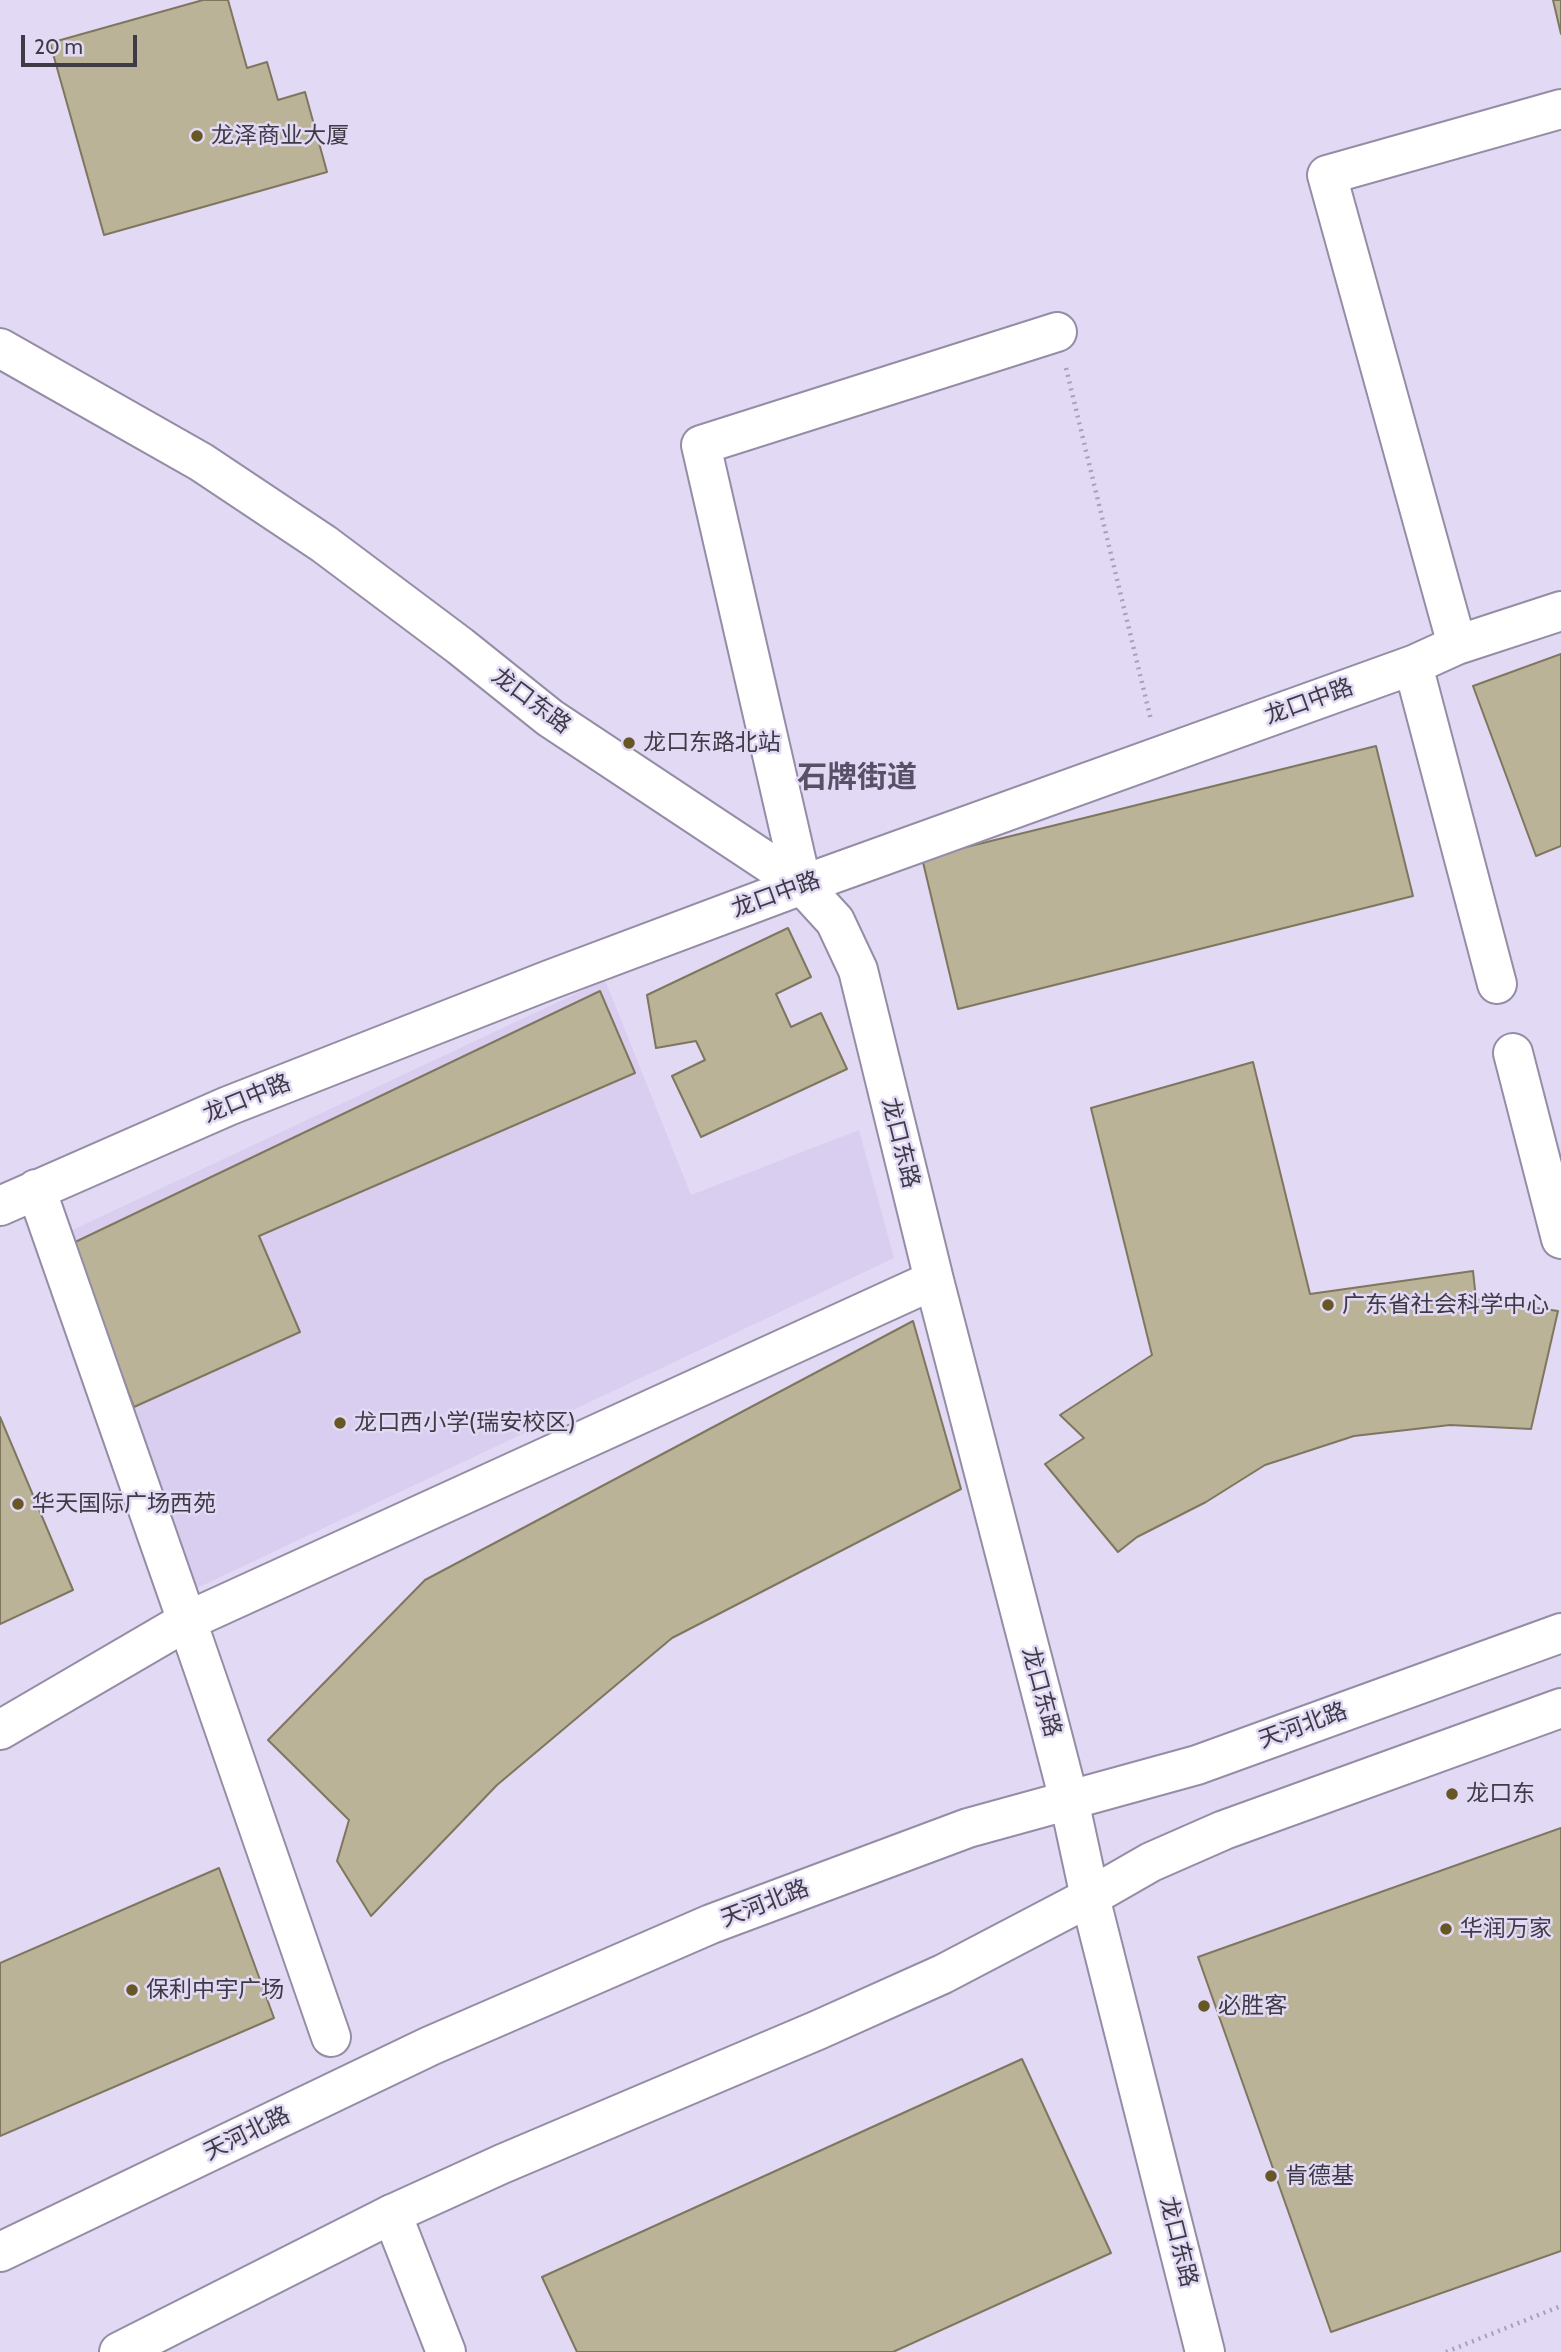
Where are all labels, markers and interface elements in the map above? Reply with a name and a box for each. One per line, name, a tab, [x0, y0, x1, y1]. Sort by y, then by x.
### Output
scale bar	[24, 21, 140, 65]
text: 20 m	[34, 34, 83, 59]
place label: 龙泽商业大厦	[211, 122, 349, 150]
marker: 龙泽商业大厦	[189, 128, 205, 144]
street label: 龙口东路	[486, 662, 576, 740]
street label: 龙口中路	[1261, 673, 1357, 731]
place label: 龙口东路北站	[643, 729, 781, 757]
marker: 龙口东路北站	[621, 735, 637, 751]
district label: 石牌街道	[797, 760, 917, 796]
street label: 龙口中路	[728, 866, 824, 924]
street label: 龙口中路	[199, 1069, 295, 1129]
street label: 龙口东路	[875, 1095, 925, 1191]
place label: 广东省社会科学中心	[1342, 1291, 1549, 1319]
marker: 广东省社会科学中心	[1320, 1297, 1336, 1313]
place label: 龙口西小学(瑞安校区)	[354, 1409, 575, 1437]
marker: 龙口西小学(瑞安校区)	[332, 1415, 348, 1431]
place label: 华天国际广场西苑	[32, 1490, 216, 1518]
marker: 华天国际广场西苑	[10, 1496, 26, 1512]
street label: 龙口东路	[1016, 1644, 1066, 1740]
street label: 天河北路	[1255, 1697, 1351, 1755]
place label: 龙口东	[1466, 1780, 1535, 1808]
marker: 龙口东	[1444, 1786, 1460, 1802]
street label: 天河北路	[717, 1875, 813, 1933]
place label: 华润万家	[1460, 1915, 1552, 1943]
marker: 华润万家	[1438, 1921, 1454, 1937]
place label: 保利中宇广场	[146, 1976, 284, 2004]
marker: 保利中宇广场	[124, 1982, 140, 1998]
place label: 必胜客	[1218, 1992, 1287, 2020]
marker: 必胜客	[1196, 1998, 1212, 2014]
street label: 天河北路	[200, 2101, 294, 2167]
place label: 肯德基	[1285, 2162, 1354, 2190]
marker: 肯德基	[1263, 2168, 1279, 2184]
street label: 龙口东路	[1153, 2194, 1203, 2290]

